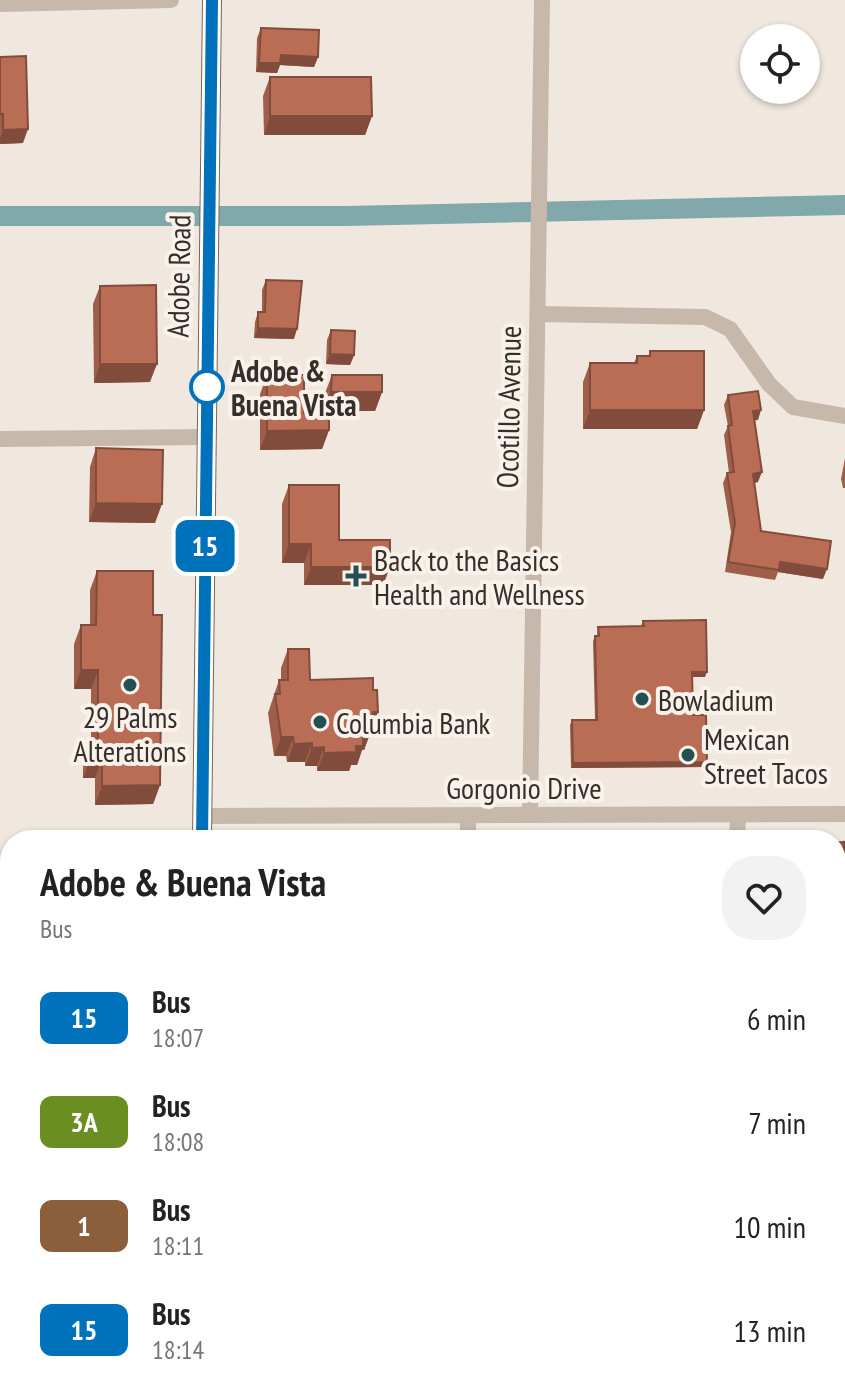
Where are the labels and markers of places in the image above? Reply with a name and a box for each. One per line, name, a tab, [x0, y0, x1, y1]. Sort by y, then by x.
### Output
place label: Adobe & Buena Vista	[230, 351, 357, 424]
marker: Adobe & Buena Vista	[190, 370, 224, 404]
place label: Back to the Basics Health and Wellness	[374, 540, 585, 613]
marker: Back to the Basics Health and Wellness	[345, 565, 367, 587]
marker: 29 Palms Alterations	[121, 676, 139, 694]
place label: Bowladium	[658, 680, 774, 719]
marker: Bowladium	[633, 690, 651, 708]
place label: 29 Palms Alterations	[74, 697, 186, 770]
place label: Columbia Bank	[336, 703, 491, 742]
marker: Columbia Bank	[311, 713, 329, 731]
place label: Mexican Street Tacos	[704, 719, 828, 792]
marker: Mexican Street Tacos	[679, 746, 697, 764]

